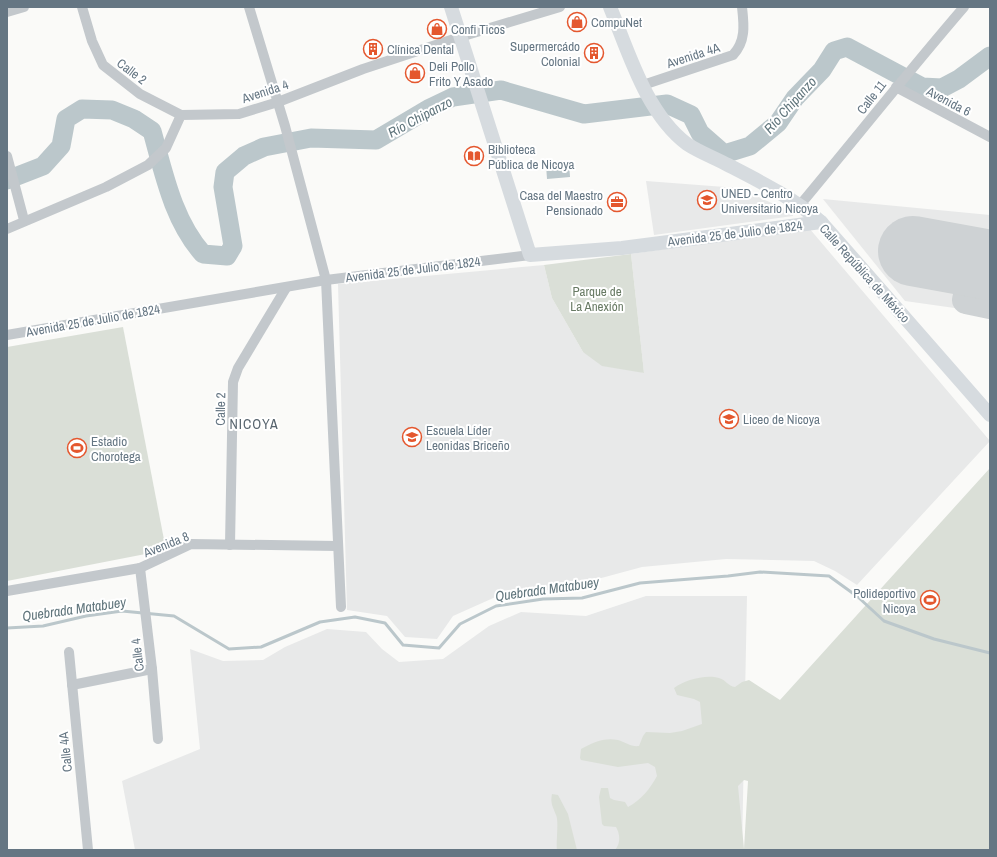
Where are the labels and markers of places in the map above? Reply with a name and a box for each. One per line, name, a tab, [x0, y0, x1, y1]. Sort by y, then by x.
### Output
shop icon: CompuNet	[566, 11, 588, 33]
place label: CompuNet	[591, 14, 642, 31]
shop icon: Confi Ticos	[426, 18, 448, 40]
place label: Confi Ticos	[451, 21, 505, 38]
building icon: Clínica Dental	[362, 38, 384, 60]
place label: Supermercádo Colonial	[510, 38, 580, 70]
place label: Clínica Dental	[387, 41, 454, 58]
building icon: Supermercádo Colonial	[583, 42, 605, 64]
place label: Deli Pollo Frito Y Asado	[429, 58, 493, 90]
shop icon: Deli Pollo Frito Y Asado	[404, 62, 426, 84]
place label: Biblioteca Pública de Nicoya	[488, 141, 575, 173]
library icon: Biblioteca Pública de Nicoya	[463, 145, 485, 167]
place label: UNED - Centro Universitario Nicoya	[721, 185, 818, 217]
place label: Casa del Maestro Pensionado	[519, 187, 603, 219]
school or university icon: UNED - Centro Universitario Nicoya	[696, 189, 718, 211]
office icon: Casa del Maestro Pensionado	[606, 191, 628, 213]
school or university icon: Liceo de Nicoya	[718, 408, 740, 430]
place label: Liceo de Nicoya	[743, 411, 820, 428]
place label: Escuela Líder Leonidas Briceño	[426, 422, 510, 454]
school or university icon: Escuela Líder Leonidas Briceño	[401, 426, 423, 448]
place label: Estadio Chorotega	[91, 433, 141, 465]
sports icon: Estadio Chorotega	[66, 437, 88, 459]
place label: Polideportivo Nicoya	[853, 585, 916, 617]
sports icon: Polideportivo Nicoya	[919, 589, 941, 611]

